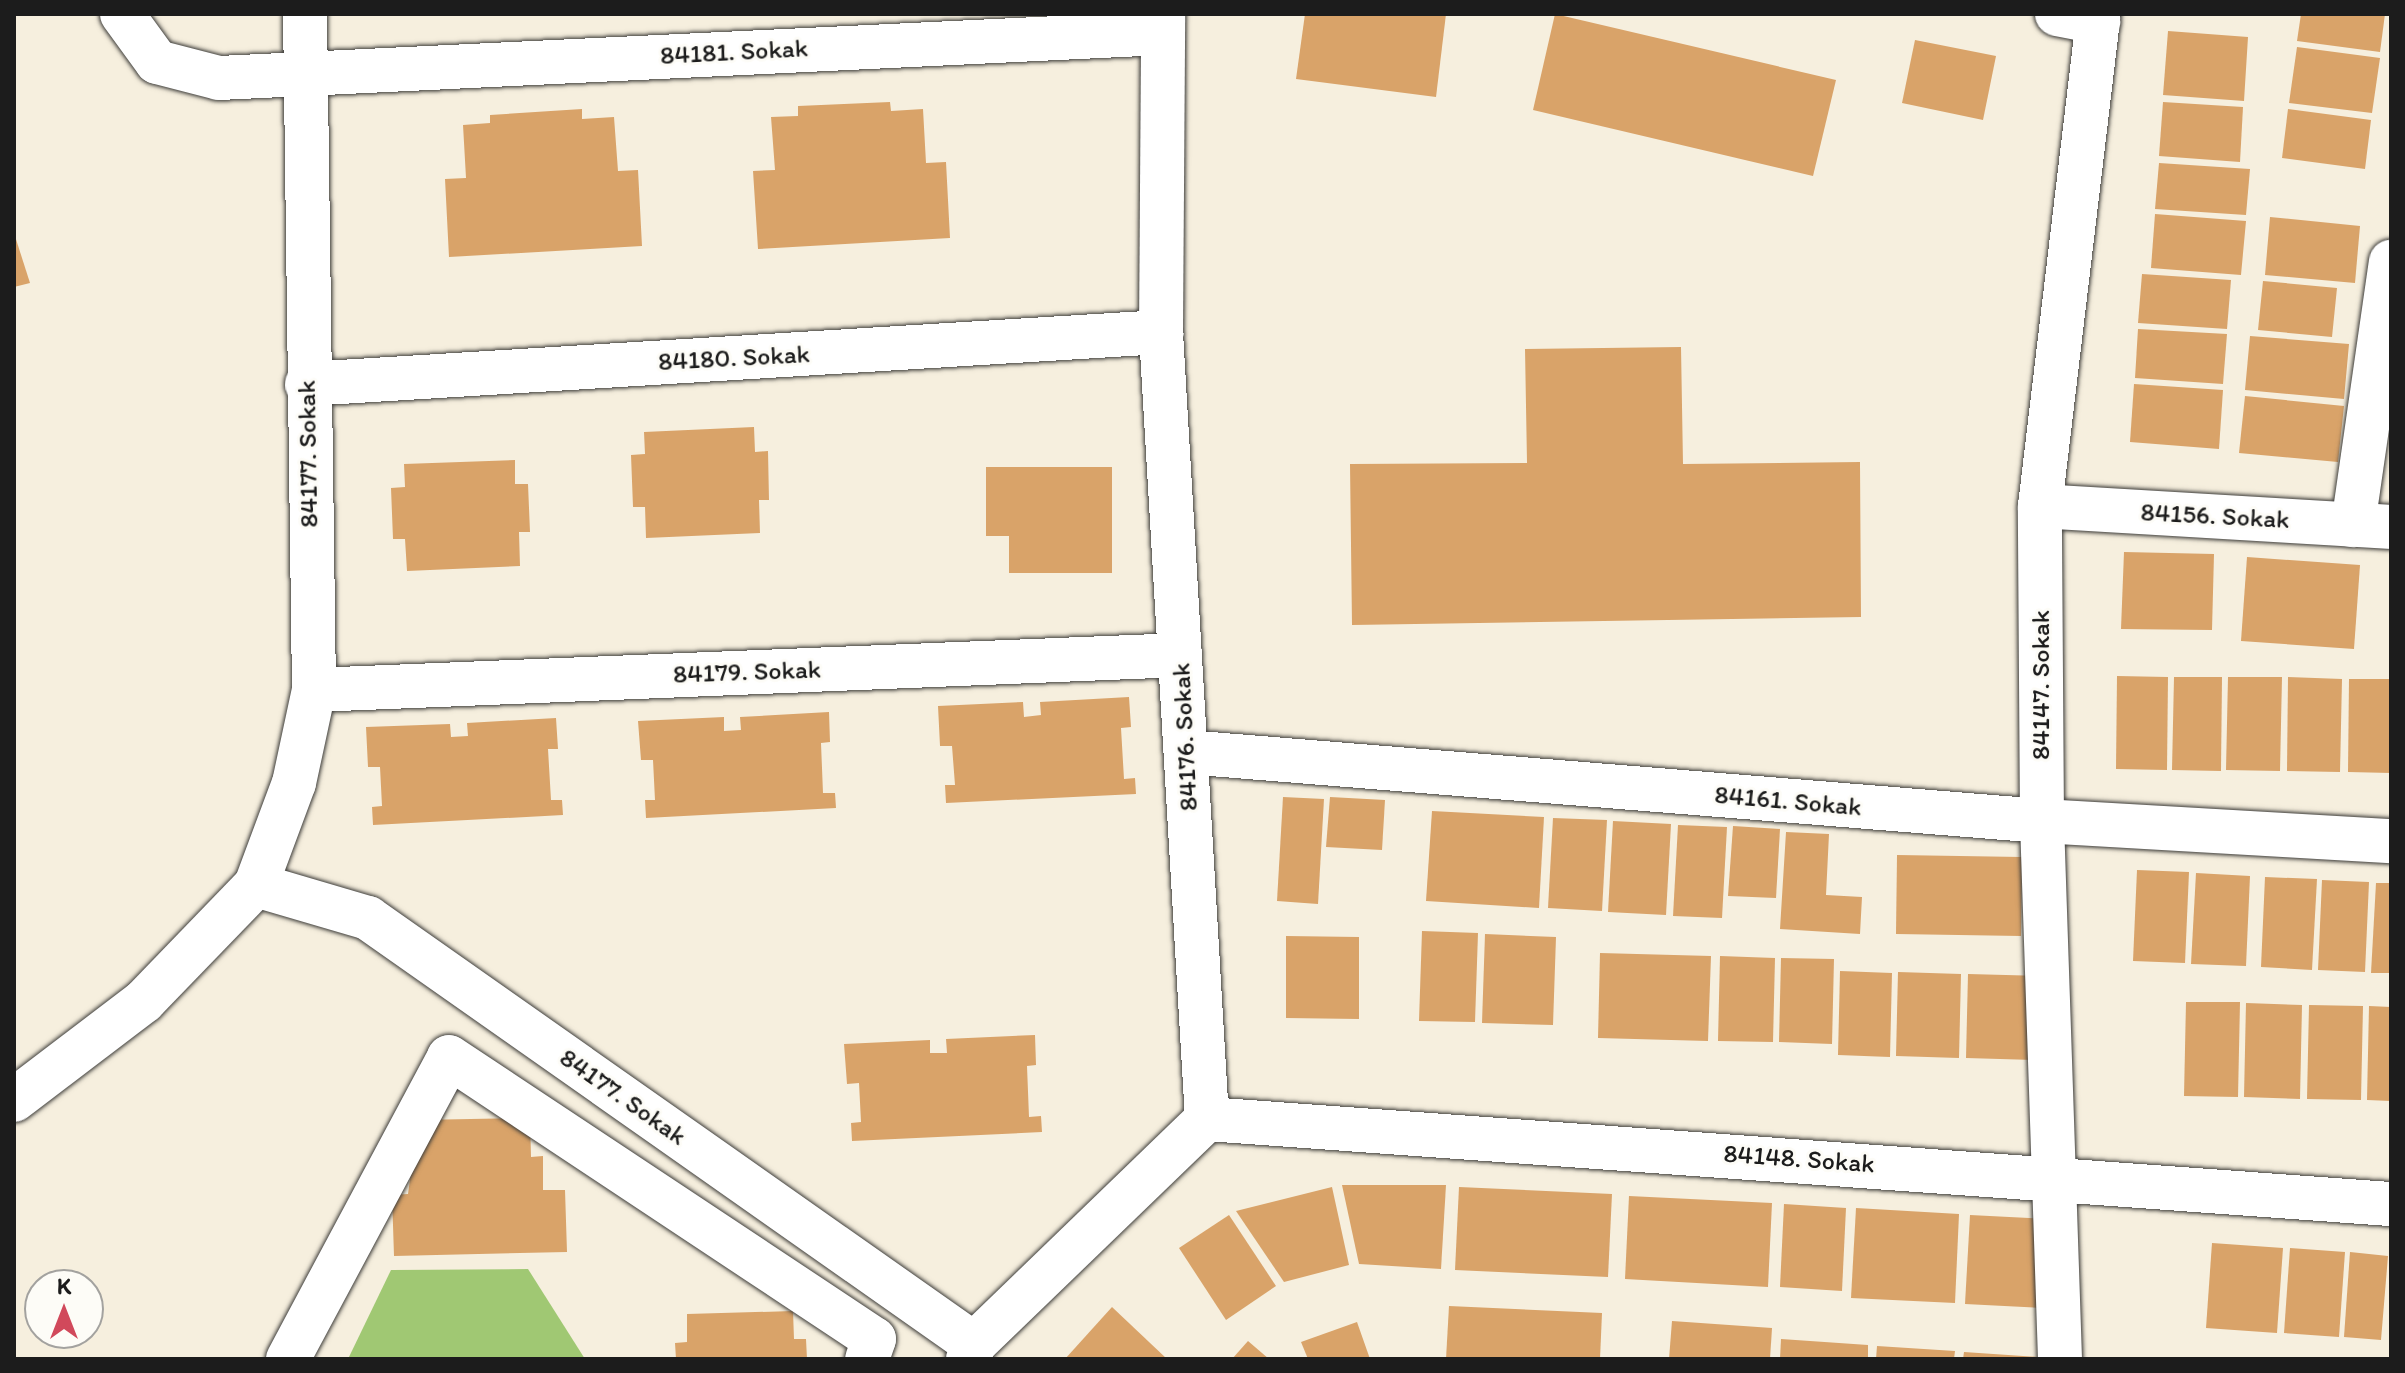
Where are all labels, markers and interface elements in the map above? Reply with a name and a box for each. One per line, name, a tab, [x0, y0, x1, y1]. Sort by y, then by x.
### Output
street label: 84181. Sokak	[659, 33, 809, 71]
street label: 84180. Sokak	[657, 338, 811, 378]
street label: 84177. Sokak	[291, 380, 325, 528]
street label: 84156. Sokak	[2140, 497, 2290, 535]
street label: 84147. Sokak	[2025, 610, 2057, 760]
street label: 84179. Sokak	[672, 654, 822, 690]
street label: 84176. Sokak	[1166, 662, 1204, 812]
street label: 84161. Sokak	[1713, 779, 1863, 823]
street label: 84177. Sokak	[554, 1042, 692, 1152]
street label: 84148. Sokak	[1722, 1138, 1876, 1180]
north arrow	[24, 1269, 104, 1349]
text: K	[57, 1273, 71, 1300]

